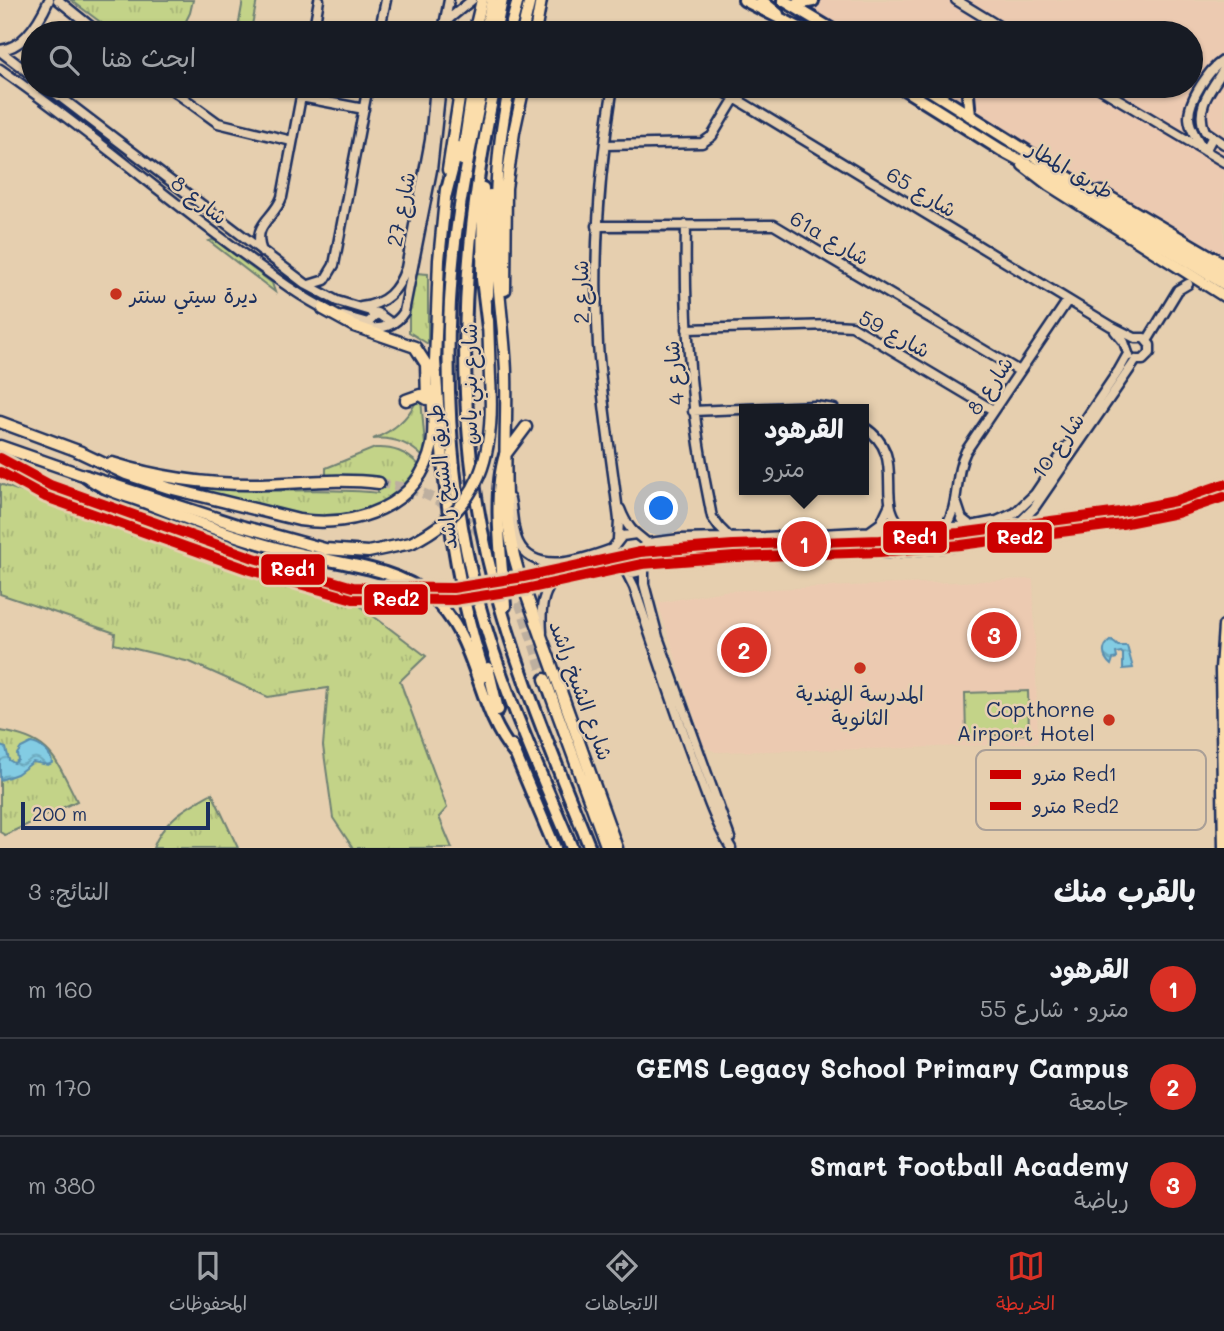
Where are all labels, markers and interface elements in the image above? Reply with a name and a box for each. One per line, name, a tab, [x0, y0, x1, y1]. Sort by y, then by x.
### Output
search box	[21, 21, 1203, 98]
text: ابحث هنا	[101, 40, 196, 74]
icon: search	[45, 41, 83, 79]
street label: طريق المطار	[1021, 133, 1119, 204]
street label: شارع 65	[880, 160, 962, 225]
street label: شارع 8	[164, 168, 234, 232]
street label: شارع 27	[380, 169, 423, 249]
street label: 61a شارع	[784, 203, 875, 273]
street label: شارع 2	[566, 260, 597, 324]
place label: ديرة سيتي سنتر	[128, 281, 258, 315]
marker: ديرة سيتي سنتر	[108, 286, 124, 302]
street label: شارع 59	[853, 303, 935, 366]
street label: شارع بني ياس	[455, 323, 489, 445]
street label: شارع 4	[657, 339, 692, 406]
street label: شارع 8	[960, 351, 1021, 421]
street label: طريق الشيخ راشد	[420, 403, 464, 551]
popup	[739, 404, 869, 495]
street label: شارع 10	[1025, 407, 1092, 485]
text: القرهود	[764, 411, 844, 445]
text: مترو	[764, 453, 805, 483]
your location	[644, 491, 678, 525]
pin: 1	[781, 518, 827, 570]
line badge: Red1	[882, 520, 948, 554]
line badge: Red2	[986, 521, 1053, 554]
text: Red1	[893, 524, 937, 549]
text: Red2	[996, 524, 1044, 549]
line badge: Red1	[260, 553, 326, 586]
text: Red1	[271, 556, 315, 581]
line badge: Red2	[363, 583, 429, 616]
text: Red2	[372, 586, 420, 611]
pin: 3	[971, 609, 1017, 661]
street label: شارع الشيخ راشد	[541, 616, 620, 765]
pin: 2	[721, 624, 767, 676]
marker: المدرسة الهندية الثانوية	[852, 660, 868, 676]
place label: المدرسة الهندية الثانوية	[796, 679, 924, 732]
place label: Copthorne Airport Hotel	[957, 695, 1095, 746]
marker: Copthorne Airport Hotel	[1101, 712, 1117, 728]
legend	[976, 750, 1206, 830]
text: مترو Red1	[1031, 761, 1117, 786]
text: مترو Red2	[1031, 793, 1119, 818]
scale bar	[21, 799, 210, 831]
text: 200 m	[32, 801, 87, 826]
text: بالقرب منك	[1054, 870, 1196, 910]
text: النتائج: 3	[28, 876, 109, 906]
text: القرهود	[1050, 951, 1129, 985]
text: 160 m	[28, 974, 92, 1004]
text: 1	[1168, 974, 1178, 1004]
text: مترو · شارع 55	[980, 993, 1129, 1023]
text: GEMS Legacy School Primary Campus	[636, 1051, 1129, 1085]
text: 170 m	[28, 1072, 91, 1102]
text: 2	[1167, 1072, 1179, 1102]
text: جامعة	[1069, 1086, 1129, 1116]
text: Smart Football Academy	[810, 1149, 1129, 1183]
text: 380 m	[28, 1170, 95, 1200]
text: 3	[1166, 1170, 1180, 1200]
text: رياضة	[1074, 1184, 1129, 1214]
tab: المحفوظات	[169, 1247, 247, 1320]
tab: الاتجاهات	[585, 1247, 658, 1320]
tab: الخريطة	[996, 1247, 1055, 1320]

